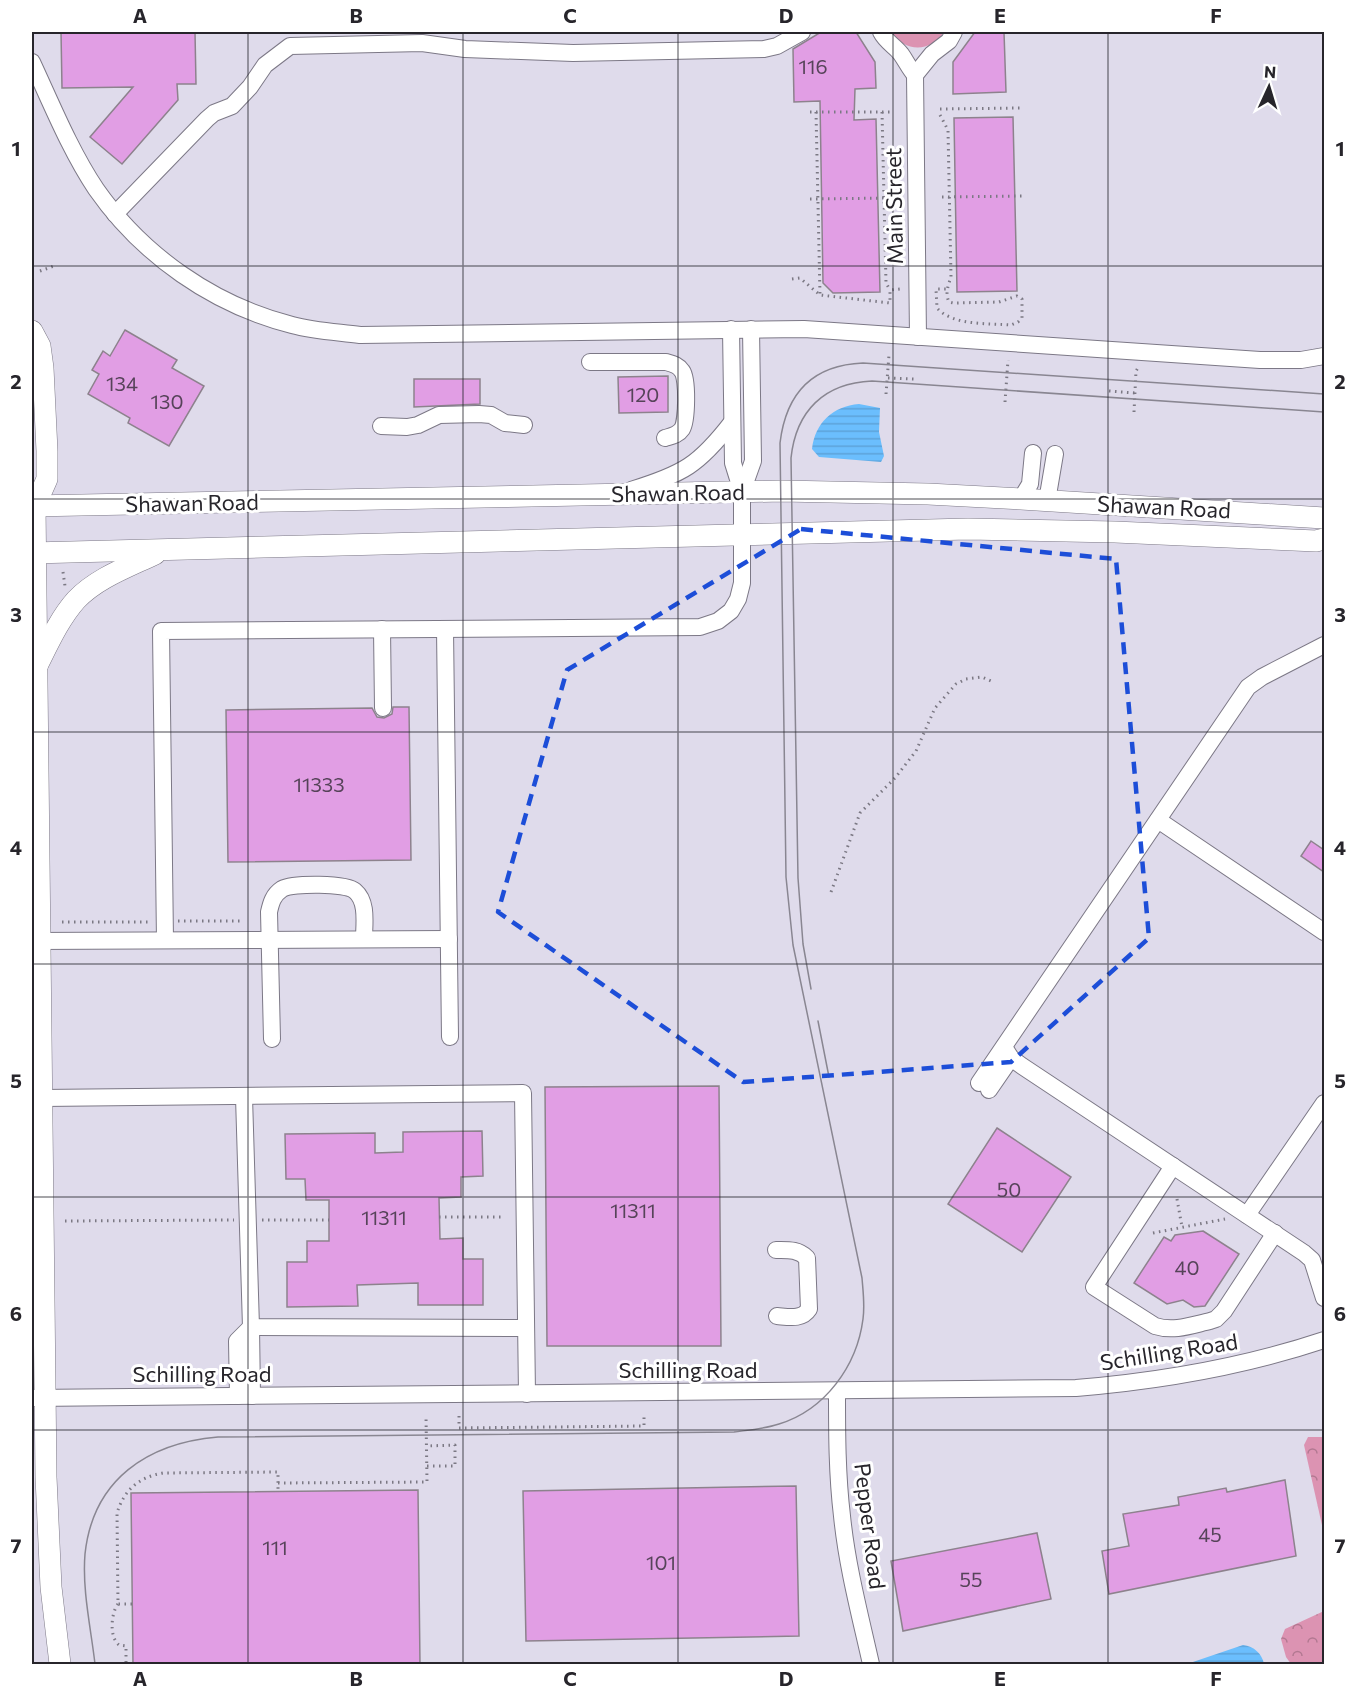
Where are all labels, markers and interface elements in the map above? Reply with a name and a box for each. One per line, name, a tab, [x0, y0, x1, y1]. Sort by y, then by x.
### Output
text: A	[133, 3, 147, 27]
text: B	[349, 3, 363, 27]
text: C	[563, 3, 577, 27]
text: D	[779, 3, 793, 27]
text: E	[994, 3, 1006, 27]
text: F	[1210, 3, 1222, 27]
house number: 116	[798, 54, 828, 78]
north arrow	[1239, 57, 1299, 117]
text: N	[1263, 62, 1277, 81]
text: 1	[11, 136, 21, 160]
text: 1	[1335, 136, 1345, 160]
street label: Main Street	[879, 147, 908, 265]
text: 2	[10, 369, 22, 393]
text: 2	[1334, 369, 1346, 393]
house number: 134	[106, 371, 138, 395]
house number: 120	[627, 382, 659, 406]
house number: 130	[150, 389, 184, 413]
street label: Shawan Road	[611, 478, 745, 507]
street label: Shawan Road	[125, 488, 259, 517]
street label: Shawan Road	[1096, 490, 1232, 523]
text: 3	[10, 602, 22, 626]
text: 3	[1334, 602, 1346, 626]
house number: 11333	[293, 772, 345, 796]
text: 4	[10, 835, 22, 859]
text: 4	[1334, 835, 1346, 859]
text: 5	[10, 1068, 22, 1092]
text: 5	[1334, 1068, 1346, 1092]
house number: 50	[997, 1177, 1021, 1201]
house number: 11311	[610, 1198, 656, 1222]
house number: 11311	[361, 1205, 407, 1229]
house number: 40	[1174, 1255, 1200, 1279]
text: 6	[10, 1301, 22, 1325]
text: 6	[1334, 1301, 1346, 1325]
street label: Schilling Road	[1098, 1327, 1240, 1376]
street label: Schilling Road	[619, 1356, 758, 1383]
street label: Schilling Road	[133, 1360, 272, 1387]
street label: Pepper Road	[849, 1461, 892, 1591]
house number: 45	[1198, 1522, 1222, 1546]
text: 7	[11, 1533, 22, 1557]
text: 7	[1335, 1533, 1346, 1557]
house number: 111	[262, 1535, 288, 1559]
house number: 101	[646, 1550, 676, 1574]
house number: 55	[960, 1567, 982, 1591]
text: A	[133, 1666, 147, 1690]
text: B	[349, 1666, 363, 1690]
text: C	[563, 1666, 577, 1690]
text: D	[779, 1666, 793, 1690]
text: E	[994, 1666, 1006, 1690]
text: F	[1210, 1666, 1222, 1690]

